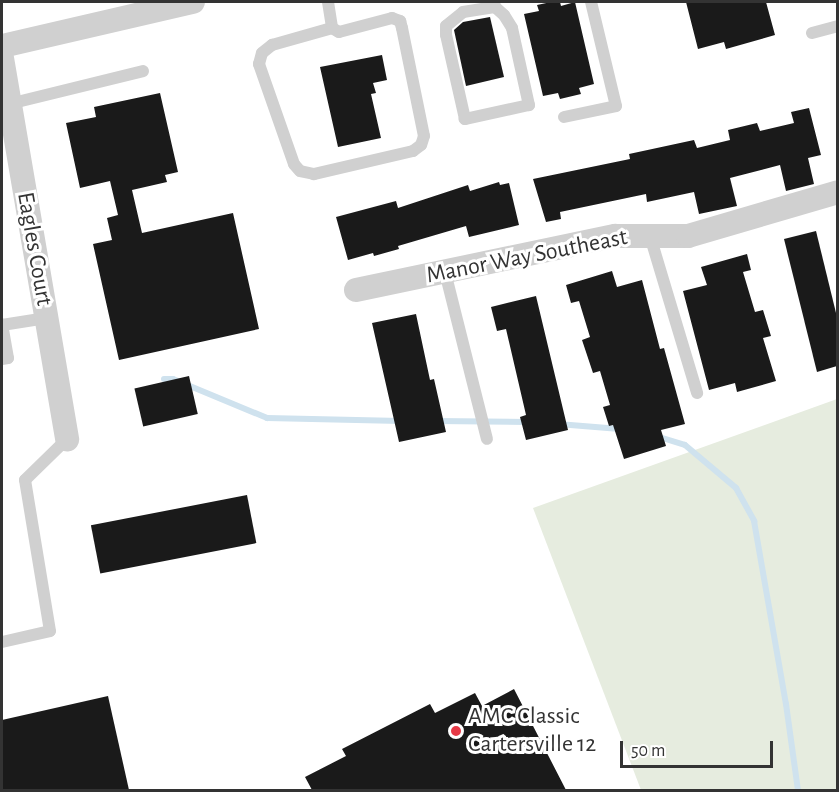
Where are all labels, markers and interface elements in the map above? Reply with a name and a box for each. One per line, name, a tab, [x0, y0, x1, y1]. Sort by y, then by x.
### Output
street label: Eagles Court	[10, 190, 58, 308]
street label: Manor Way Southeast	[424, 223, 630, 291]
place label: AMC Classic Cartersville 12	[468, 703, 596, 759]
marker: AMC Classic Cartersville 12	[449, 724, 463, 738]
scale bar	[623, 729, 776, 767]
text: 50 m	[631, 742, 665, 760]

